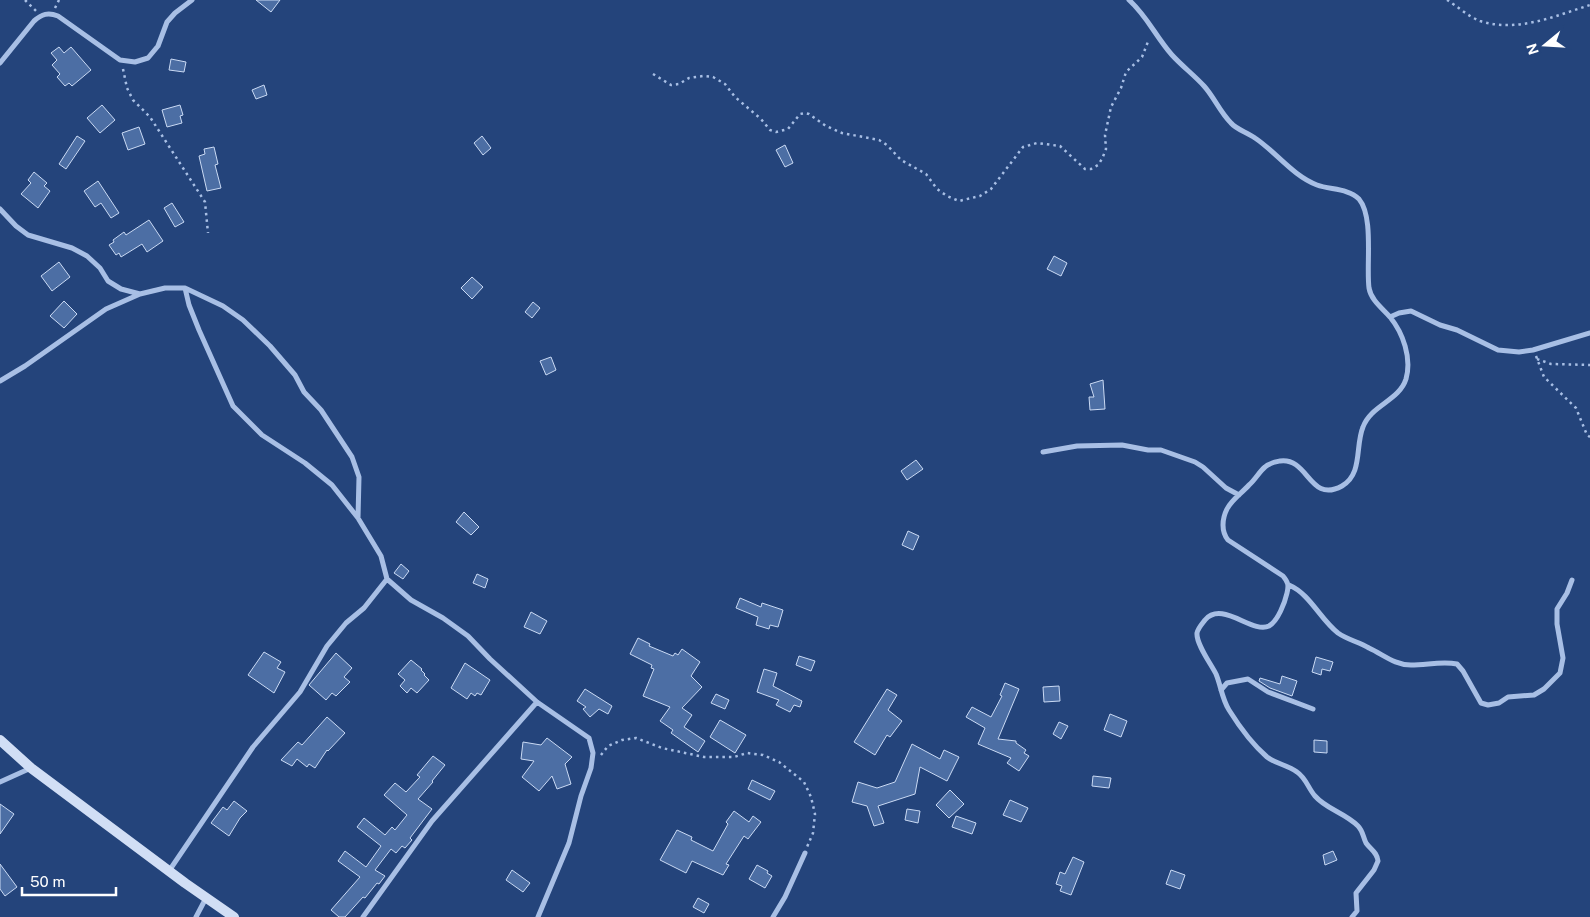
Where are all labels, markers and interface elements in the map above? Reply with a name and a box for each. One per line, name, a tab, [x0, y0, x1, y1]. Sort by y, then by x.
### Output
north arrow	[1520, 20, 1570, 70]
text: N	[1523, 41, 1542, 57]
scale bar	[22, 864, 116, 896]
text: 50 m	[30, 873, 65, 890]

